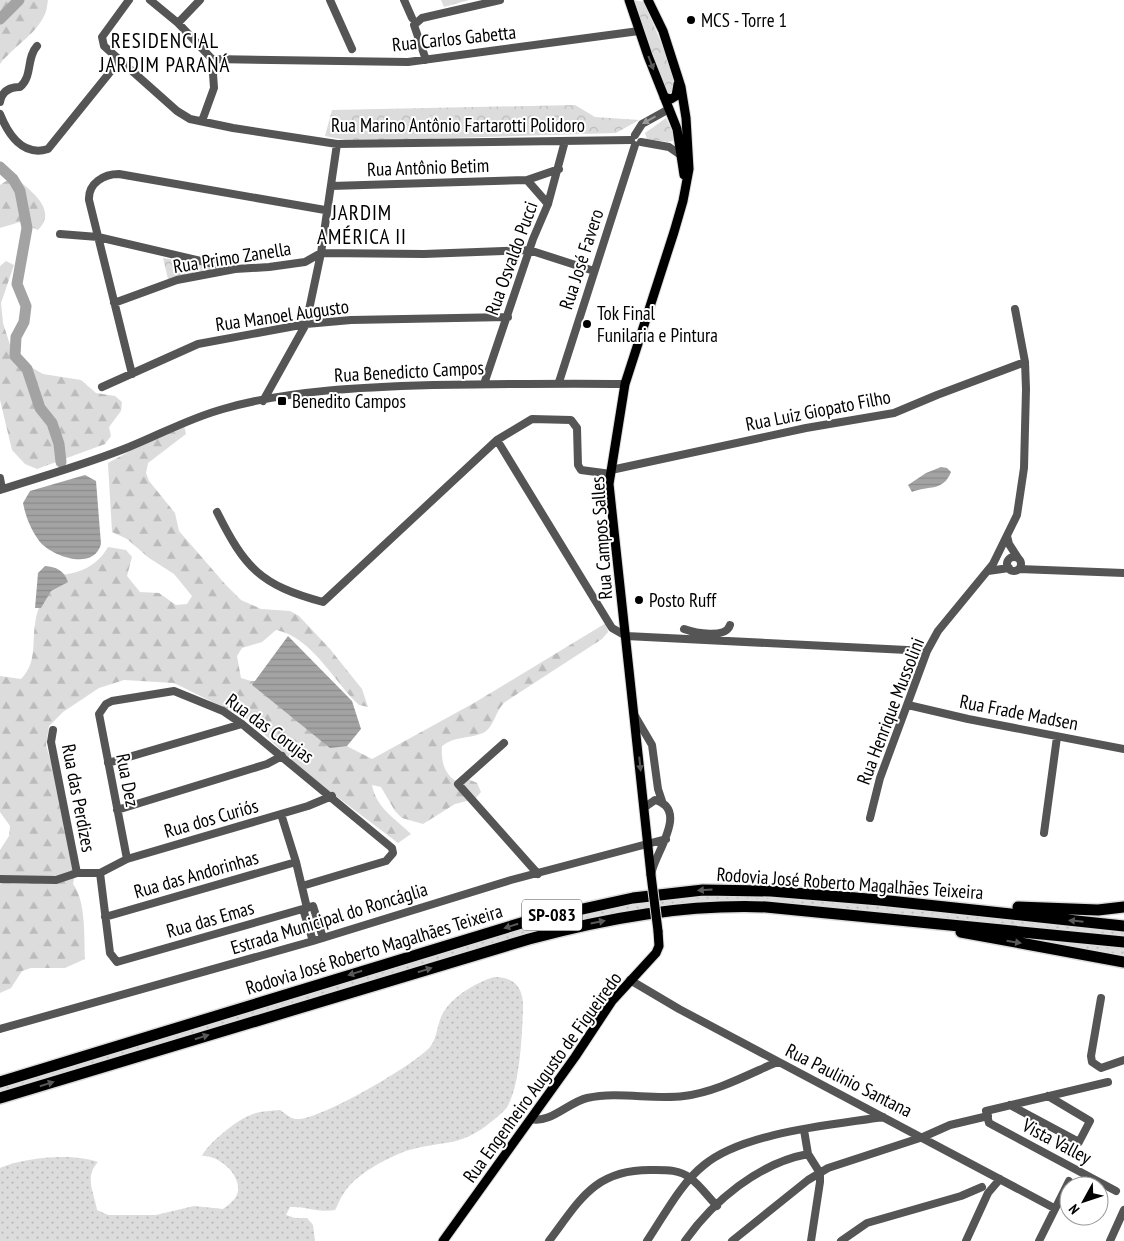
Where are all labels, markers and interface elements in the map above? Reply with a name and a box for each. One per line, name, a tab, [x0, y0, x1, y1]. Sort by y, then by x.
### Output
place label: MCS - Torre 1	[701, 8, 787, 32]
marker: MCS - Torre 1	[685, 14, 697, 26]
street label: Rua Carlos Gabetta	[391, 20, 517, 56]
district label: RESIDENCIAL JARDIM PARANÁ	[99, 27, 230, 78]
one-way arrow	[647, 56, 655, 70]
street label: Rua Marino Antônio Fartarotti Polidoro	[331, 113, 585, 137]
one-way arrow	[642, 116, 657, 124]
street label: Rua Antônio Betim	[366, 153, 490, 181]
street label: Rua Osvaldo Pucci	[479, 198, 543, 318]
district label: JARDIM AMÉRICA II	[317, 199, 407, 250]
street label: Rua José Favero	[553, 206, 609, 312]
street label: Rua Primo Zanella	[171, 236, 293, 278]
street label: Rua Manoel Augusto	[214, 294, 350, 336]
place label: Tok Final Funilaria e Pintura	[597, 301, 718, 347]
marker: Tok Final Funilaria e Pintura	[581, 318, 593, 330]
street label: Rua Benedicto Campos	[334, 355, 484, 387]
street label: Rua Luiz Giopato Filho	[743, 384, 893, 436]
place label: Benedito Campos	[292, 389, 406, 413]
marker: Benedito Campos	[276, 395, 288, 407]
street label: Rua Campos Salles	[585, 476, 617, 600]
place label: Posto Ruff	[649, 588, 717, 612]
marker: Posto Ruff	[633, 594, 645, 606]
street label: Rua Henrique Mussolini	[851, 634, 929, 788]
street label: Rua das Corujas	[221, 688, 319, 768]
street label: Rua Frade Madsen	[958, 689, 1080, 735]
street label: Rua das Perdizes	[57, 742, 101, 854]
street label: Rua Dez	[111, 751, 145, 809]
one-way arrow	[636, 757, 644, 773]
street label: Rua dos Curiós	[161, 793, 261, 843]
street label: Rua das Andorinhas	[131, 845, 261, 903]
street label: Rodovia José Roberto Magalhães Teixeira	[716, 862, 984, 904]
street label: Estrada Municipal do Roncáglia	[228, 877, 430, 959]
one-way arrow	[696, 887, 712, 895]
street label: Rua das Emas	[164, 895, 256, 943]
street label: Rodovia José Roberto Magalhães Teixeira	[243, 898, 505, 1000]
road number: SP-083	[522, 900, 582, 930]
one-way arrow	[1067, 916, 1083, 924]
one-way arrow	[591, 918, 606, 926]
one-way arrow	[503, 923, 518, 931]
one-way arrow	[1007, 939, 1023, 947]
one-way arrow	[417, 965, 432, 973]
street label: Rua Engenheiro Augusto de Figueiredo	[457, 967, 627, 1187]
one-way arrow	[348, 970, 363, 978]
one-way arrow	[195, 1032, 210, 1040]
street label: Rua Paulinio Santana	[782, 1038, 916, 1122]
one-way arrow	[39, 1080, 54, 1088]
street label: Vista Valley	[1017, 1112, 1096, 1170]
north arrow	[1059, 1176, 1109, 1226]
text: N	[1065, 1201, 1083, 1218]

